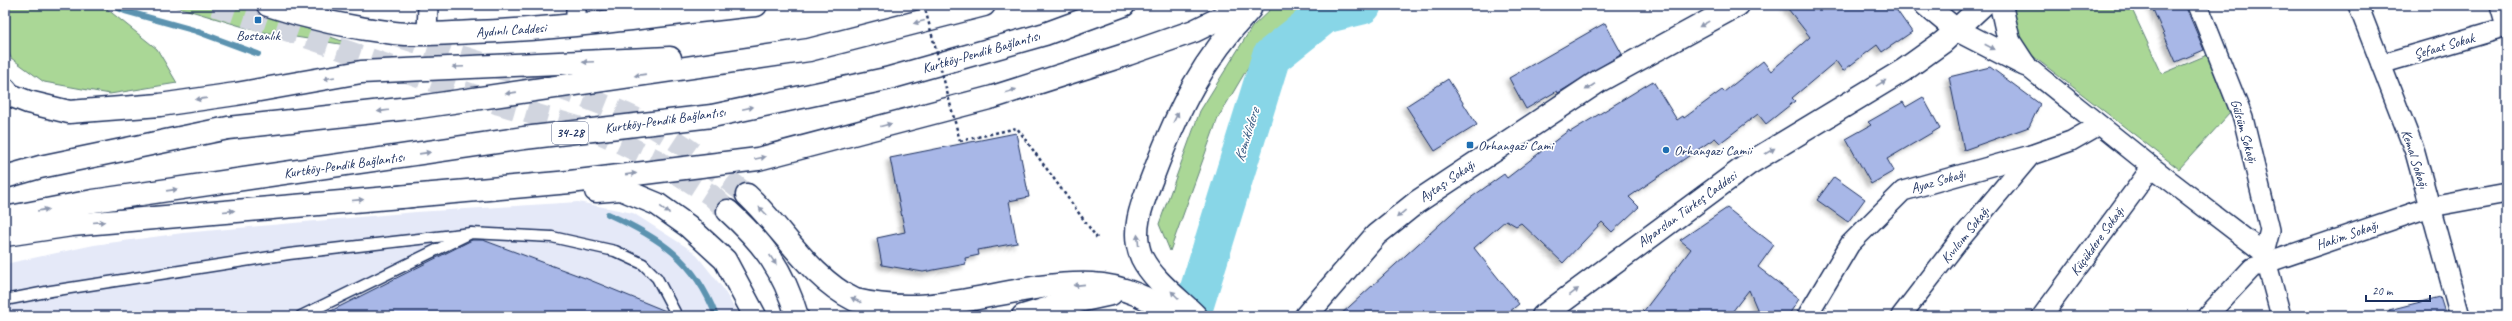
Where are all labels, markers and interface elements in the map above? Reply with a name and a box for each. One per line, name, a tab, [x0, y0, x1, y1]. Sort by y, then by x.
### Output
marker: Bostanlık	[253, 15, 263, 25]
street label: Aydınlı Caddesi	[475, 19, 549, 41]
one-way arrow	[912, 19, 924, 25]
one-way arrow	[1698, 20, 1710, 27]
place label: Bostanlık	[236, 27, 282, 44]
street label: Kurtköy-Pendik Bağlantısı	[920, 27, 1043, 77]
street label: Şefaat Sokak	[2412, 29, 2478, 63]
one-way arrow	[1984, 44, 1996, 51]
one-way arrow	[582, 58, 594, 65]
one-way arrow	[452, 64, 464, 71]
one-way arrow	[634, 72, 646, 78]
one-way arrow	[323, 75, 335, 81]
one-way arrow	[1875, 80, 1887, 87]
one-way arrow	[1585, 83, 1595, 91]
one-way arrow	[1006, 88, 1018, 94]
one-way arrow	[505, 90, 517, 96]
one-way arrow	[195, 96, 207, 102]
street label: Gülsüm Sokağı	[2227, 97, 2262, 166]
street label: Kurtköy-Pendik Bağlantısı	[604, 103, 728, 137]
water label: Kemiklidere	[1230, 104, 1265, 164]
one-way arrow	[741, 105, 754, 111]
one-way arrow	[377, 108, 389, 114]
one-way arrow	[1173, 112, 1179, 123]
road number: 34-28	[552, 122, 588, 144]
one-way arrow	[880, 122, 892, 128]
street label: Kemal Sokağı	[2398, 127, 2433, 192]
place label: Orhangazi Cami	[1478, 137, 1555, 154]
marker: Orhangazi Cami	[1465, 140, 1475, 150]
place label: Orhangazi Camii	[1674, 142, 1754, 159]
marker: Orhangazi Camii	[1661, 145, 1671, 155]
one-way arrow	[1764, 147, 1776, 154]
street label: Kurtköy-Pendik Bağlantısı	[283, 148, 407, 182]
one-way arrow	[419, 150, 431, 156]
one-way arrow	[754, 155, 767, 161]
street label: Aytaşı Sokağı	[1416, 156, 1479, 206]
street label: Ayaz Sokağı	[1909, 165, 1968, 197]
street label: Alparslan Türkeş Caddesi	[1634, 166, 1742, 251]
one-way arrow	[625, 171, 638, 177]
one-way arrow	[165, 187, 178, 193]
one-way arrow	[352, 196, 364, 203]
street label: Kıvılcım Sokağı	[1937, 202, 1994, 267]
street label: Küçükdere Sokağı	[2066, 202, 2128, 279]
one-way arrow	[660, 206, 670, 214]
one-way arrow	[758, 206, 768, 216]
one-way arrow	[37, 207, 49, 213]
one-way arrow	[223, 207, 235, 214]
one-way arrow	[1396, 210, 1407, 219]
street label: Hakim Sokağı	[2314, 216, 2381, 253]
one-way arrow	[93, 219, 105, 225]
one-way arrow	[1135, 234, 1141, 246]
one-way arrow	[769, 255, 777, 265]
scale bar	[2366, 277, 2430, 303]
one-way arrow	[1073, 282, 1085, 288]
text: 20 m	[2372, 283, 2394, 299]
one-way arrow	[1568, 288, 1579, 296]
one-way arrow	[1170, 290, 1180, 300]
one-way arrow	[851, 297, 862, 304]

